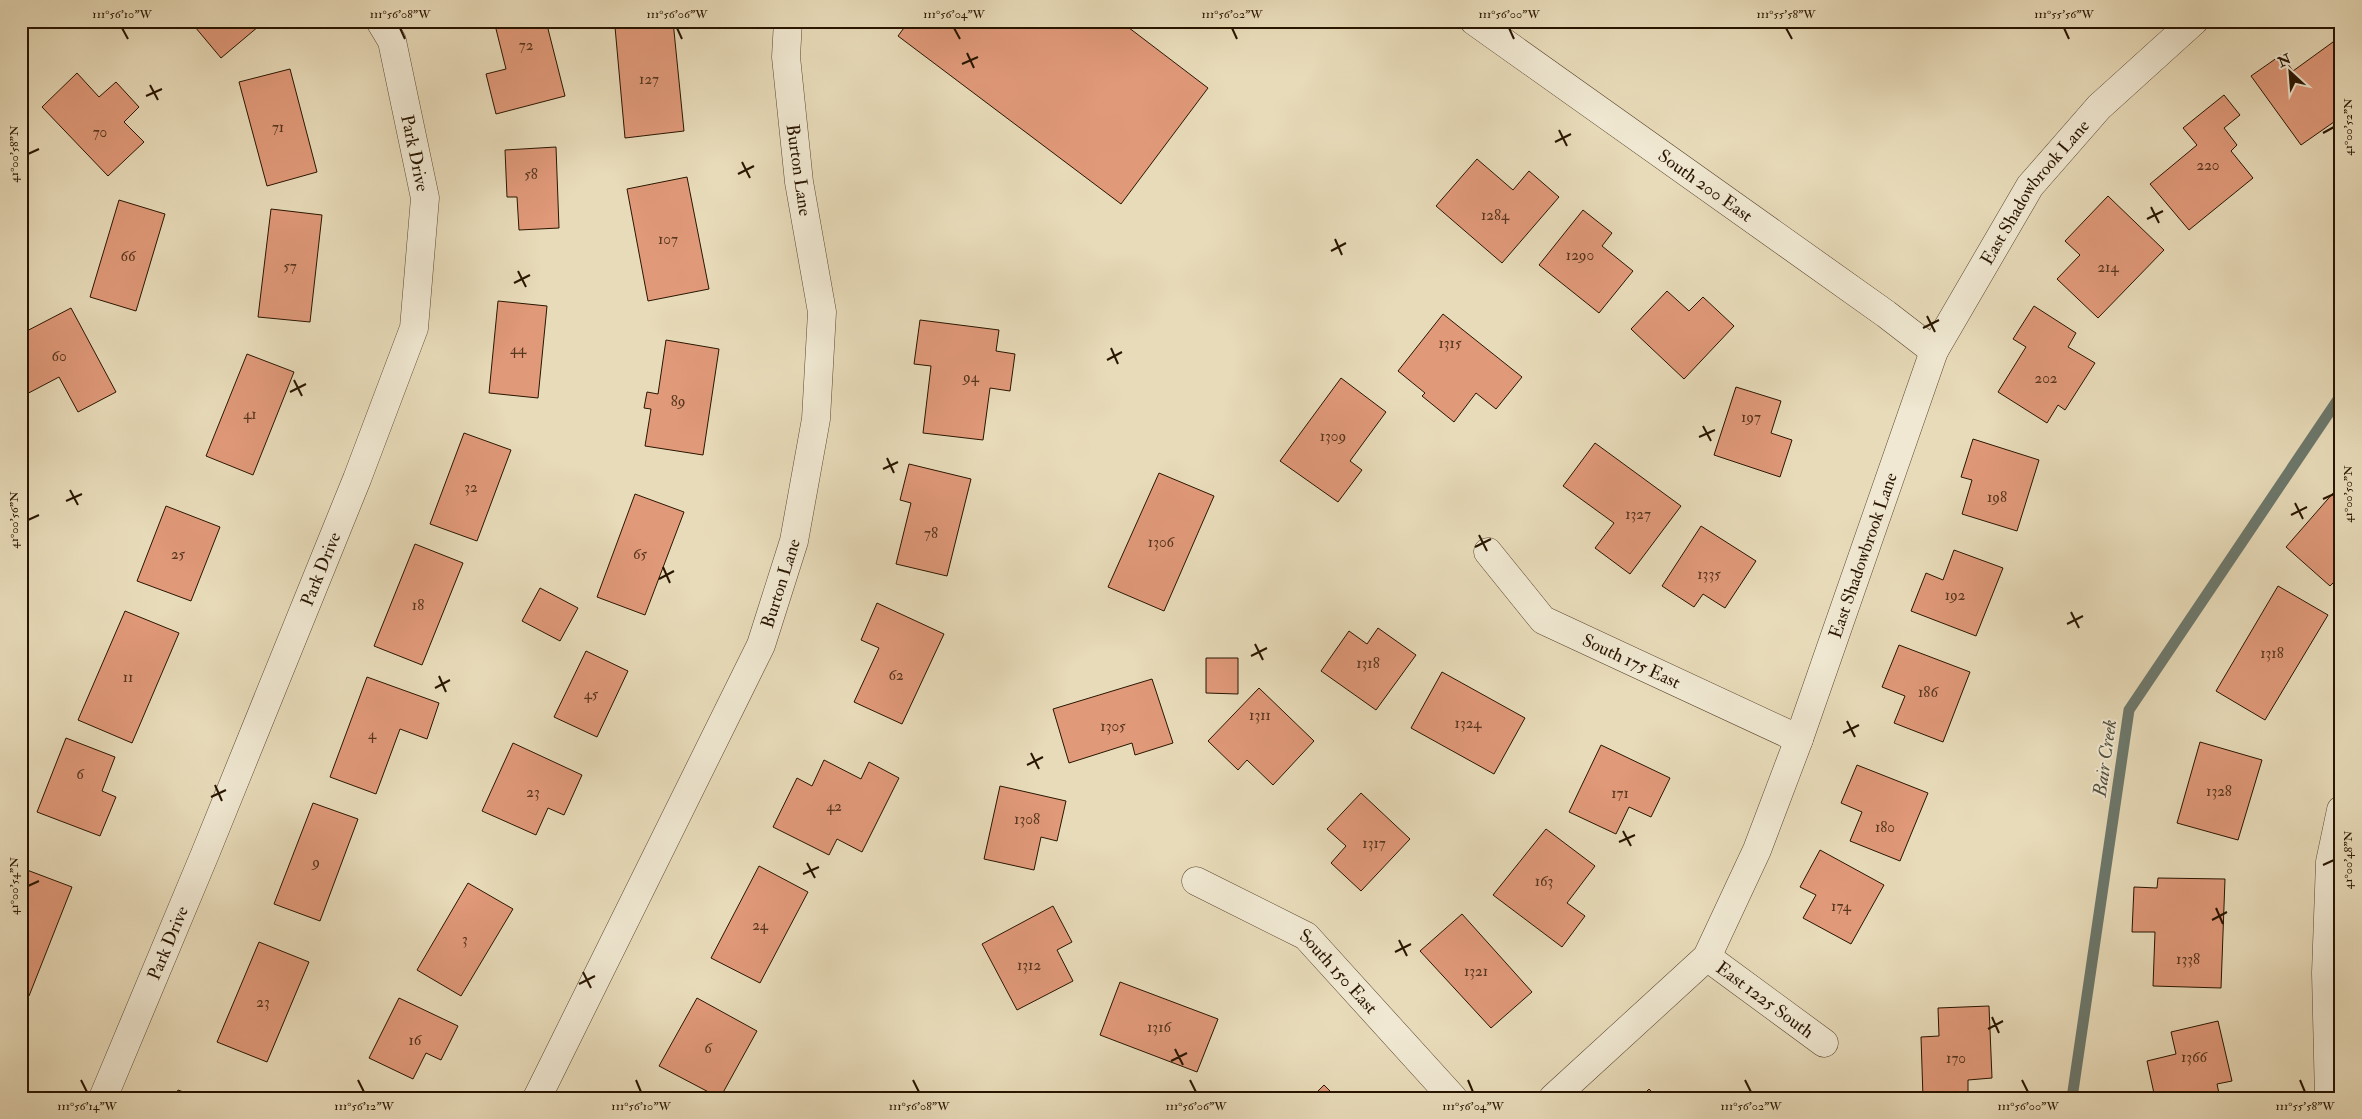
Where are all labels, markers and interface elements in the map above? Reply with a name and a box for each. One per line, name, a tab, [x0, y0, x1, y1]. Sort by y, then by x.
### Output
text: 111°56'10"W	[92, 7, 152, 22]
text: 111°56'08"W	[370, 7, 431, 22]
text: 111°56'06"W	[646, 7, 708, 22]
text: 111°56'04"W	[923, 7, 986, 22]
text: 111°56'02"W	[1201, 7, 1263, 22]
text: 111°56'00"W	[1478, 7, 1540, 22]
text: 111°55'58"W	[1756, 7, 1816, 22]
text: 111°55'56"W	[2034, 7, 2095, 22]
house number: 72	[519, 36, 534, 55]
north arrow	[2264, 48, 2314, 98]
text: N	[2274, 50, 2294, 72]
house number: 127	[639, 70, 659, 89]
text: 41°00'52"N	[2341, 98, 2356, 156]
street label: Park Drive	[395, 113, 434, 194]
street label: East Shadowbrook Lane	[1976, 115, 2095, 269]
house number: 71	[272, 118, 284, 137]
house number: 70	[93, 123, 107, 142]
street label: Burton Lane	[781, 123, 816, 218]
text: 41°00'58"N	[7, 125, 22, 183]
street label: South 200 East	[1653, 145, 1757, 228]
house number: 220	[2197, 156, 2219, 175]
house number: 58	[524, 165, 538, 184]
house number: 1284	[1481, 206, 1510, 225]
house number: 107	[658, 230, 678, 249]
house number: 1290	[1566, 246, 1594, 265]
house number: 66	[120, 247, 137, 266]
house number: 57	[283, 257, 297, 276]
house number: 214	[2097, 258, 2119, 277]
house number: 1315	[1438, 334, 1462, 353]
house number: 44	[510, 340, 527, 359]
house number: 60	[51, 347, 67, 366]
house number: 94	[962, 368, 980, 387]
house number: 202	[2035, 369, 2058, 388]
house number: 89	[671, 392, 685, 411]
house number: 41	[243, 405, 257, 424]
house number: 197	[1741, 408, 1761, 427]
house number: 1309	[1320, 427, 1346, 446]
text: 41°00'50"N	[2341, 465, 2356, 523]
street label: East Shadowbrook Lane	[1824, 469, 1903, 641]
house number: 32	[464, 478, 478, 497]
house number: 198	[1987, 488, 2007, 507]
text: 41°00'56"N	[7, 491, 22, 549]
house number: 1327	[1625, 505, 1651, 524]
house number: 78	[924, 524, 938, 543]
street label: Park Drive	[296, 528, 346, 610]
house number: 1306	[1148, 533, 1176, 552]
street label: Burton Lane	[756, 535, 806, 631]
house number: 25	[171, 545, 185, 564]
house number: 65	[633, 545, 647, 564]
house number: 1335	[1697, 565, 1721, 584]
house number: 192	[1945, 586, 1966, 605]
house number: 18	[412, 596, 424, 615]
street label: South 175 East	[1578, 629, 1684, 694]
house number: 1318	[2260, 644, 2284, 663]
house number: 1318	[1356, 654, 1380, 673]
house number: 62	[888, 666, 904, 685]
house number: 11	[123, 668, 133, 687]
house number: 186	[1918, 683, 1939, 702]
house number: 45	[584, 685, 599, 704]
house number: 1311	[1249, 706, 1271, 725]
house number: 1324	[1455, 714, 1482, 733]
house number: 1305	[1100, 717, 1126, 736]
water label: Bair Creek	[2088, 718, 2122, 799]
house number: 4	[368, 725, 377, 744]
house number: 6	[76, 765, 85, 784]
house number: 1328	[2206, 782, 2232, 801]
house number: 23	[526, 783, 540, 802]
house number: 171	[1611, 784, 1629, 803]
house number: 42	[826, 797, 842, 816]
house number: 1308	[1014, 810, 1040, 829]
house number: 180	[1875, 818, 1895, 837]
text: 41°00'48"N	[2341, 831, 2356, 889]
house number: 1317	[1362, 834, 1386, 853]
house number: 9	[311, 853, 320, 872]
text: 41°00'54"N	[7, 857, 22, 915]
house number: 163	[1535, 872, 1553, 891]
house number: 174	[1831, 897, 1852, 916]
street label: Park Drive	[143, 902, 194, 984]
house number: 24	[752, 916, 769, 935]
street label: South 150 East	[1296, 924, 1382, 1019]
house number: 3	[462, 930, 468, 949]
house number: 1338	[2176, 950, 2200, 969]
house number: 1312	[1017, 956, 1041, 975]
street label: East 1225 South	[1711, 956, 1819, 1044]
house number: 1321	[1464, 962, 1488, 981]
house number: 23	[256, 993, 270, 1012]
house number: 1316	[1147, 1018, 1172, 1037]
house number: 16	[409, 1031, 423, 1050]
house number: 6	[704, 1039, 713, 1058]
house number: 1366	[2181, 1048, 2209, 1067]
house number: 170	[1946, 1049, 1966, 1068]
text: 111°56'14"W	[57, 1099, 118, 1114]
text: 111°56'12"W	[334, 1099, 394, 1114]
text: 111°56'10"W	[611, 1099, 671, 1114]
text: 111°56'08"W	[889, 1099, 950, 1114]
text: 111°56'06"W	[1165, 1099, 1227, 1114]
text: 111°56'04"W	[1442, 1099, 1505, 1114]
text: 111°56'02"W	[1720, 1099, 1782, 1114]
text: 111°56'00"W	[1997, 1099, 2059, 1114]
text: 111°55'58"W	[2275, 1099, 2335, 1114]

